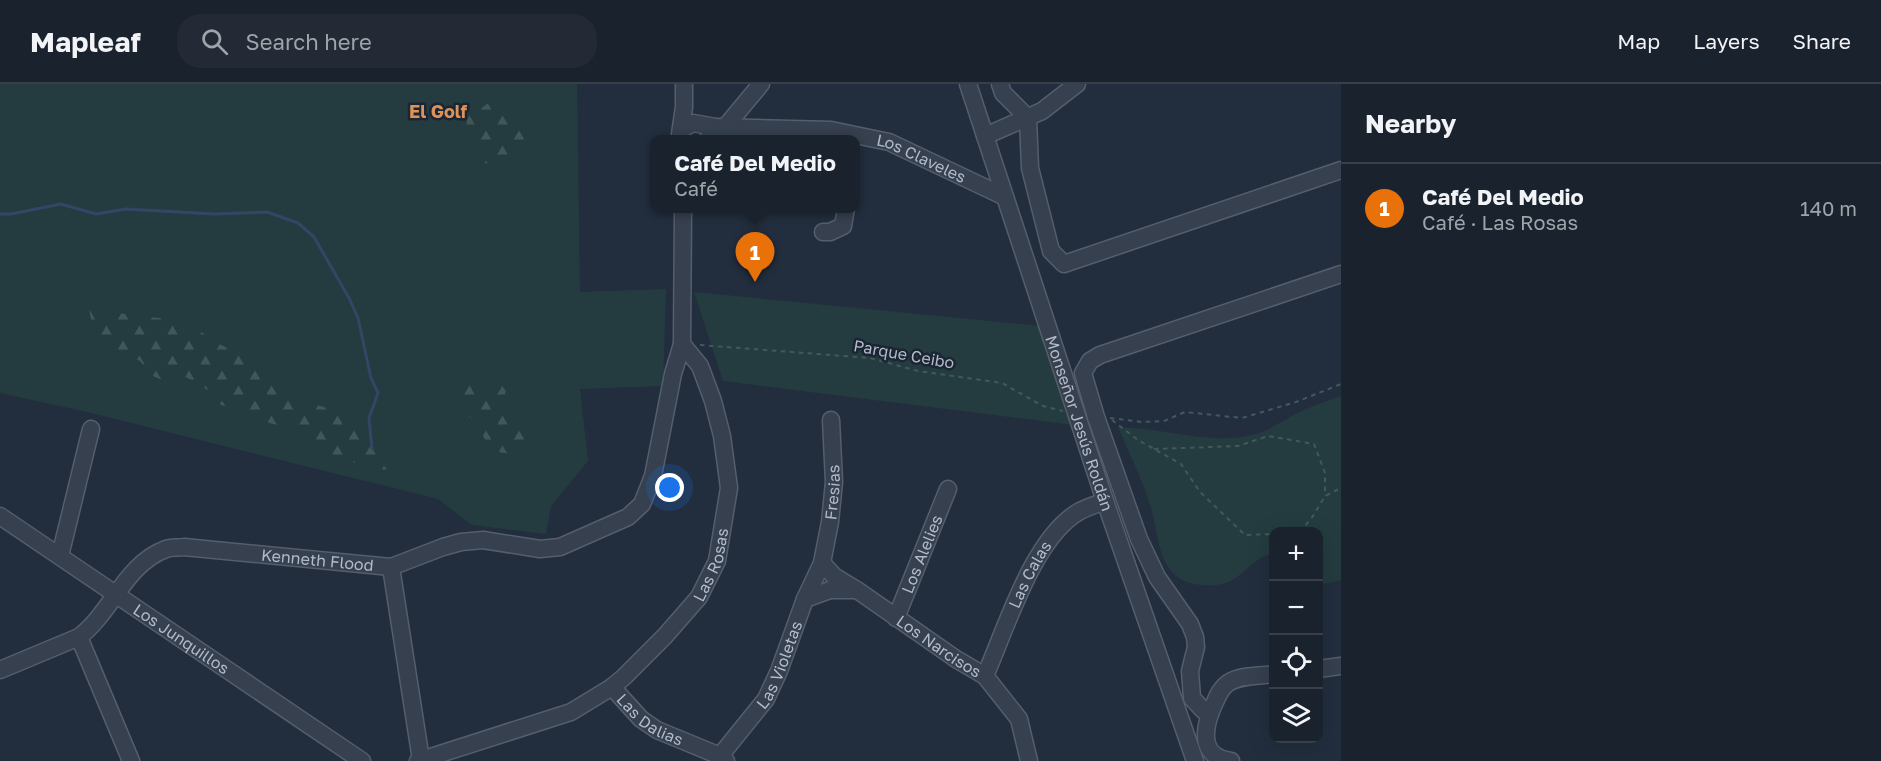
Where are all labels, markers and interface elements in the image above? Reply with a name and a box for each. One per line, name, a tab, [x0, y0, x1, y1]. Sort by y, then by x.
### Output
search box	[177, 14, 597, 68]
text: Mapleaf	[30, 25, 141, 58]
icon: search	[198, 25, 231, 58]
text: Search here	[246, 28, 372, 55]
text: Map	[1617, 28, 1660, 54]
text: Layers	[1693, 28, 1760, 54]
text: Share	[1793, 28, 1851, 54]
district label: El Golf	[409, 100, 467, 122]
text: Nearby	[1365, 108, 1456, 139]
street label: Los Claveles	[875, 130, 969, 187]
popup	[650, 135, 860, 213]
text: Café Del Medio	[674, 149, 836, 176]
text: Café	[674, 176, 718, 200]
text: Café Del Medio	[1422, 183, 1584, 210]
text: 1	[1379, 196, 1390, 220]
text: 140 m	[1800, 196, 1857, 220]
text: Café · Las Rosas	[1422, 210, 1578, 234]
pin: 1	[736, 232, 774, 282]
street label: Monseñor Jesús Roldán	[1041, 333, 1118, 514]
street label: Parque Ceibo	[852, 335, 956, 373]
street label: Fresias	[820, 464, 844, 521]
your location	[655, 473, 684, 502]
street label: Los Alelies	[897, 512, 947, 596]
street label: Las Rosas	[688, 526, 732, 605]
map controls	[1269, 527, 1323, 743]
button: +	[1269, 527, 1323, 581]
street label: Las Calas	[1004, 537, 1056, 611]
street label: Kenneth Flood	[260, 545, 374, 575]
button: −	[1269, 581, 1323, 635]
street label: Los Junquillos	[130, 599, 233, 678]
street label: Los Narcisos	[893, 611, 985, 682]
street label: Las Violetas	[752, 618, 806, 713]
button: locate	[1269, 635, 1323, 689]
street label: Las Dalias	[613, 689, 686, 750]
button: layers	[1269, 689, 1323, 743]

